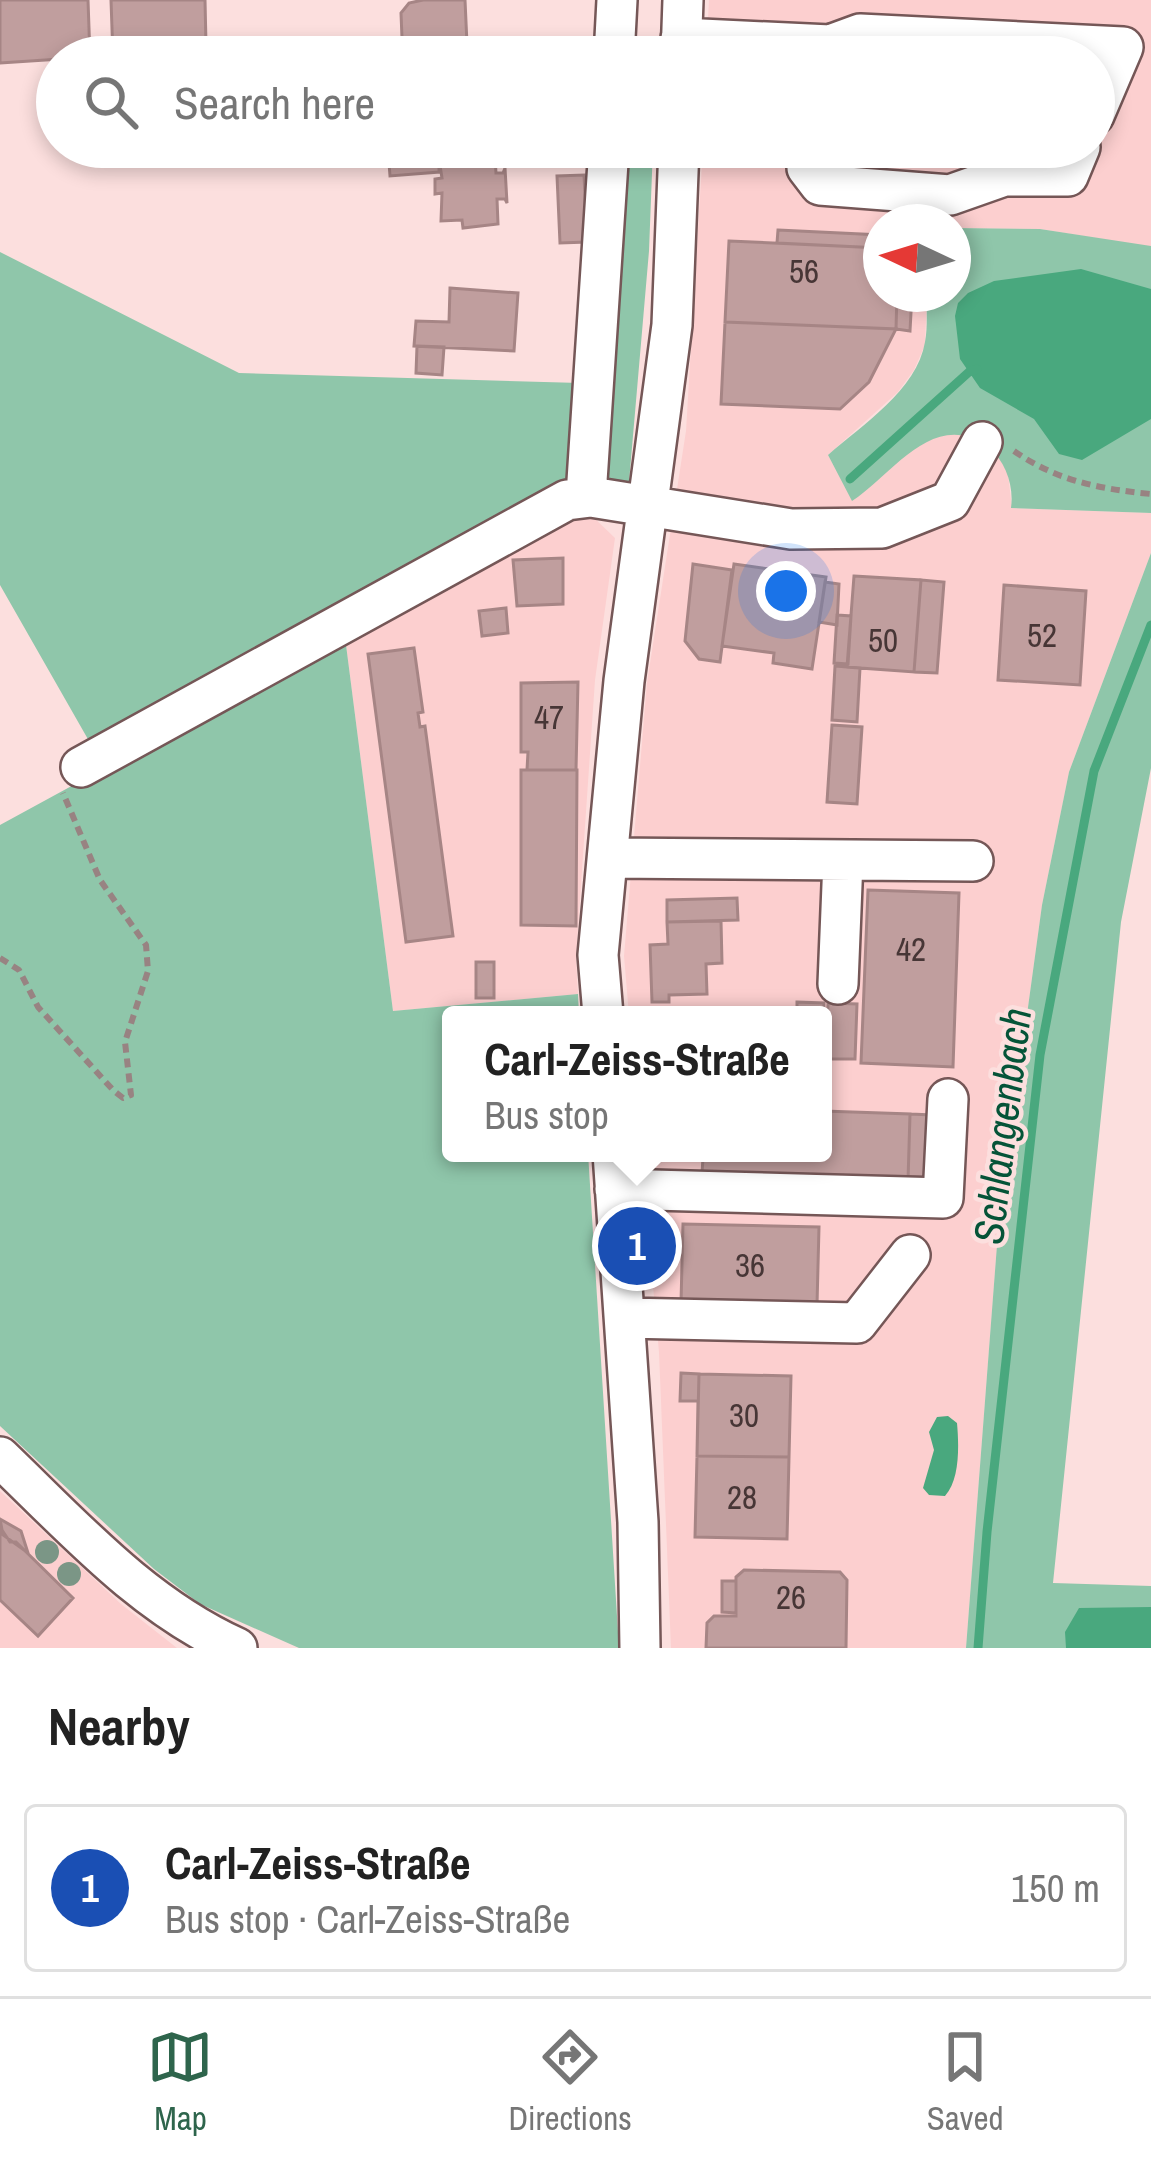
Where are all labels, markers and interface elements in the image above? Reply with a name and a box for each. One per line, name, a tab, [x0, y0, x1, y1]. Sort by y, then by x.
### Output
search box	[36, 36, 1115, 168]
icon: search	[78, 69, 144, 135]
text: Search here	[174, 72, 375, 133]
north arrow	[863, 204, 971, 312]
house number: 56	[789, 249, 819, 293]
your location	[756, 561, 816, 621]
house number: 52	[1027, 613, 1057, 657]
house number: 50	[868, 618, 898, 662]
house number: 47	[534, 695, 564, 739]
house number: 42	[896, 927, 926, 971]
water label: Schlangenbach	[960, 1005, 1044, 1247]
popup	[442, 1006, 832, 1162]
text: Carl-Zeiss-Straße	[484, 1028, 790, 1089]
text: Bus stop	[484, 1089, 609, 1141]
pin: 1	[598, 1201, 676, 1291]
house number: 36	[735, 1243, 765, 1287]
house number: 30	[729, 1393, 759, 1437]
house number: 28	[727, 1475, 757, 1519]
house number: 26	[776, 1575, 806, 1619]
text: Nearby	[48, 1692, 190, 1761]
text: Carl-Zeiss-Straße	[165, 1832, 471, 1893]
text: 1	[81, 1862, 99, 1914]
text: 150 m	[1011, 1862, 1100, 1914]
text: Bus stop · Carl-Zeiss-Straße	[165, 1893, 570, 1945]
tab: Map	[147, 2024, 213, 2140]
tab: Directions	[508, 2024, 632, 2140]
tab: Saved	[927, 2024, 1003, 2140]

